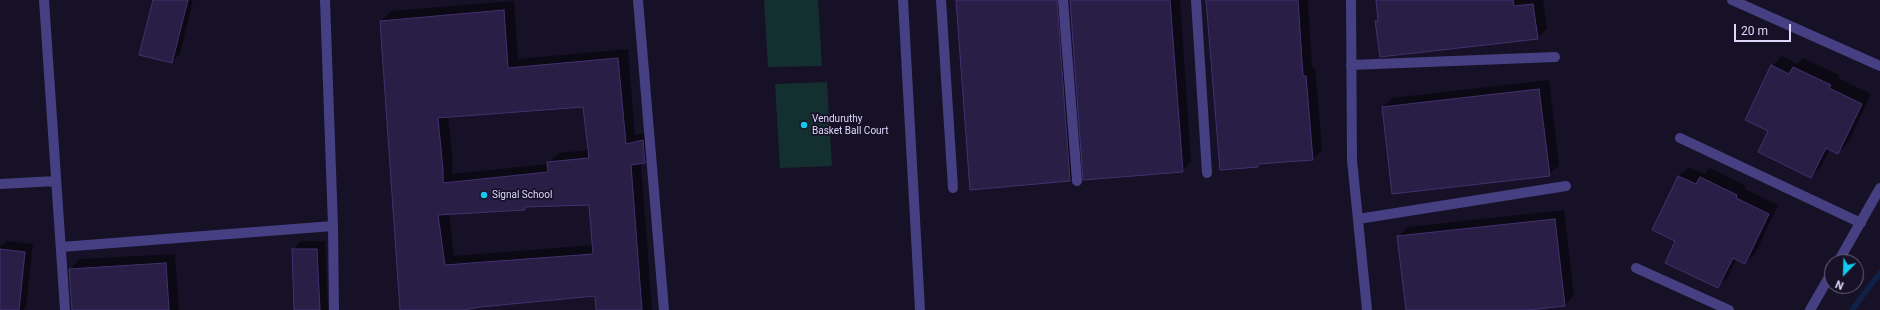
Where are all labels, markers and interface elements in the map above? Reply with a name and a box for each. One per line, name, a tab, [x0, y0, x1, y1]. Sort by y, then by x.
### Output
scale bar	[1736, 16, 1793, 42]
text: 20 m	[1741, 24, 1768, 38]
place label: Venduruthy Basket Ball Court	[812, 113, 888, 136]
marker: Venduruthy Basket Ball Court	[799, 120, 809, 130]
place label: Signal School	[492, 189, 552, 201]
marker: Signal School	[479, 190, 489, 200]
north arrow	[1824, 254, 1864, 294]
text: N	[1833, 277, 1846, 292]

